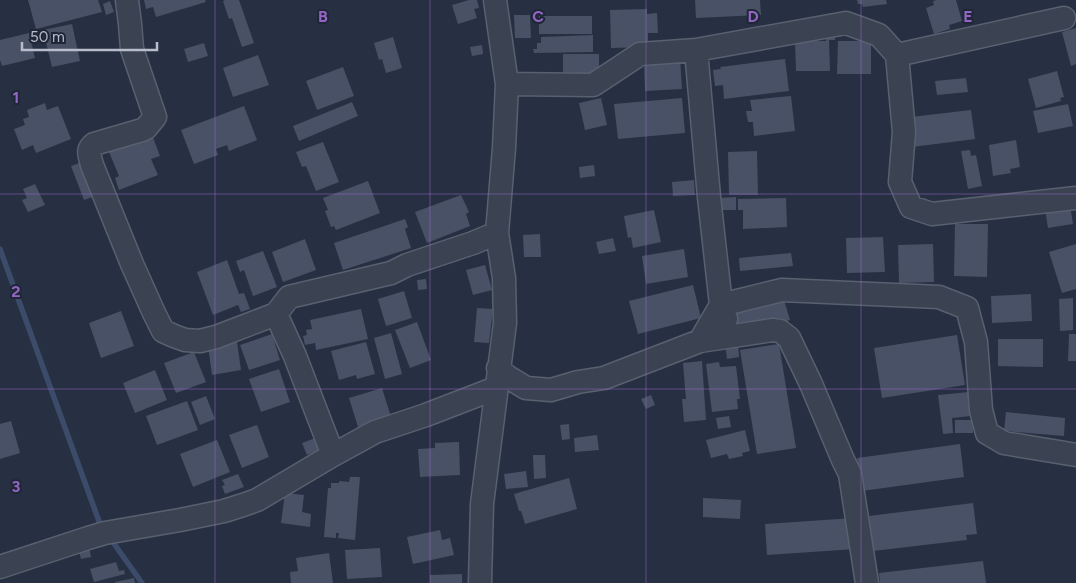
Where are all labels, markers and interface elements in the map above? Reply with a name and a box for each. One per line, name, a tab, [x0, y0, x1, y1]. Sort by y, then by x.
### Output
text: B	[318, 7, 328, 26]
text: C	[532, 7, 544, 26]
text: D	[747, 7, 759, 26]
text: E	[963, 7, 973, 26]
scale bar	[22, 20, 158, 52]
text: 50 m	[30, 28, 65, 46]
text: 1	[13, 88, 19, 107]
text: 2	[11, 282, 21, 301]
text: 3	[12, 477, 21, 496]

